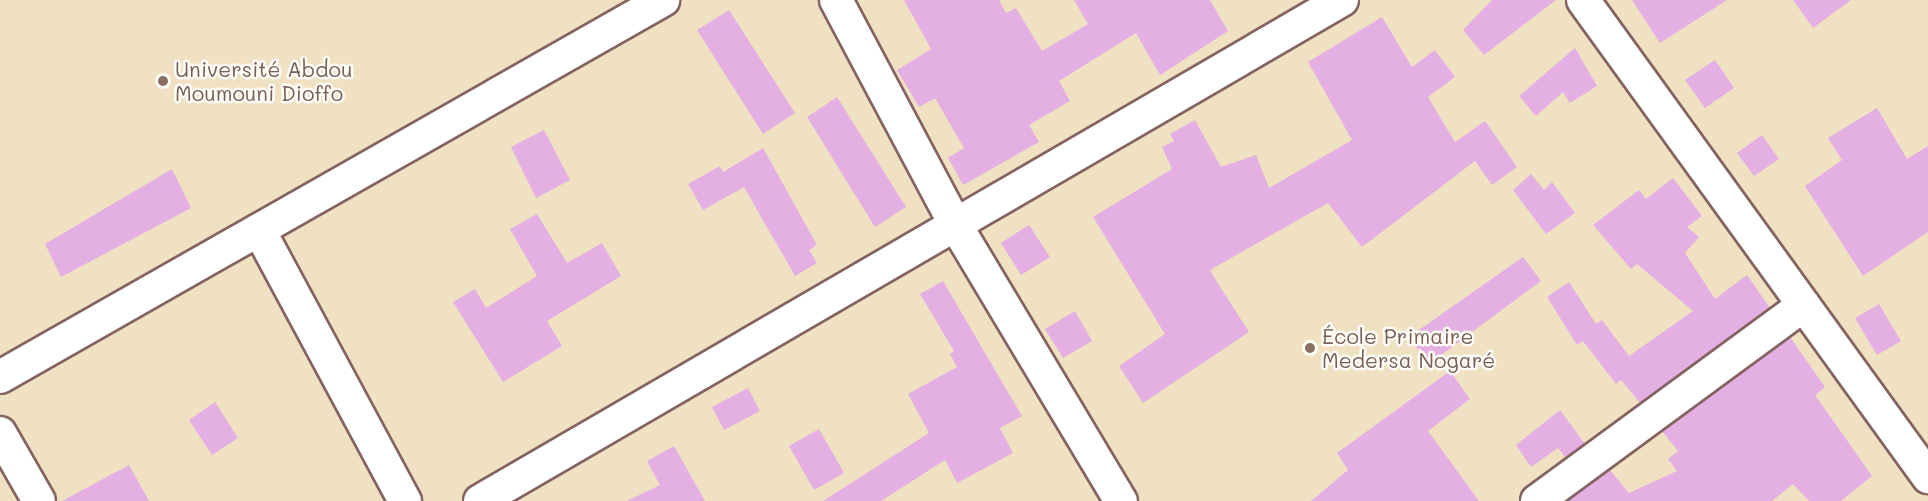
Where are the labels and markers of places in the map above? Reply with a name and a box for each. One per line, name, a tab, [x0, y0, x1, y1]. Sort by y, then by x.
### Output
place label: Université Abdou Moumouni Dioffo	[175, 56, 352, 106]
marker: Université Abdou Moumouni Dioffo	[156, 74, 170, 88]
place label: École Primaire Medersa Nogaré	[1322, 323, 1495, 373]
marker: École Primaire Medersa Nogaré	[1303, 341, 1317, 355]

